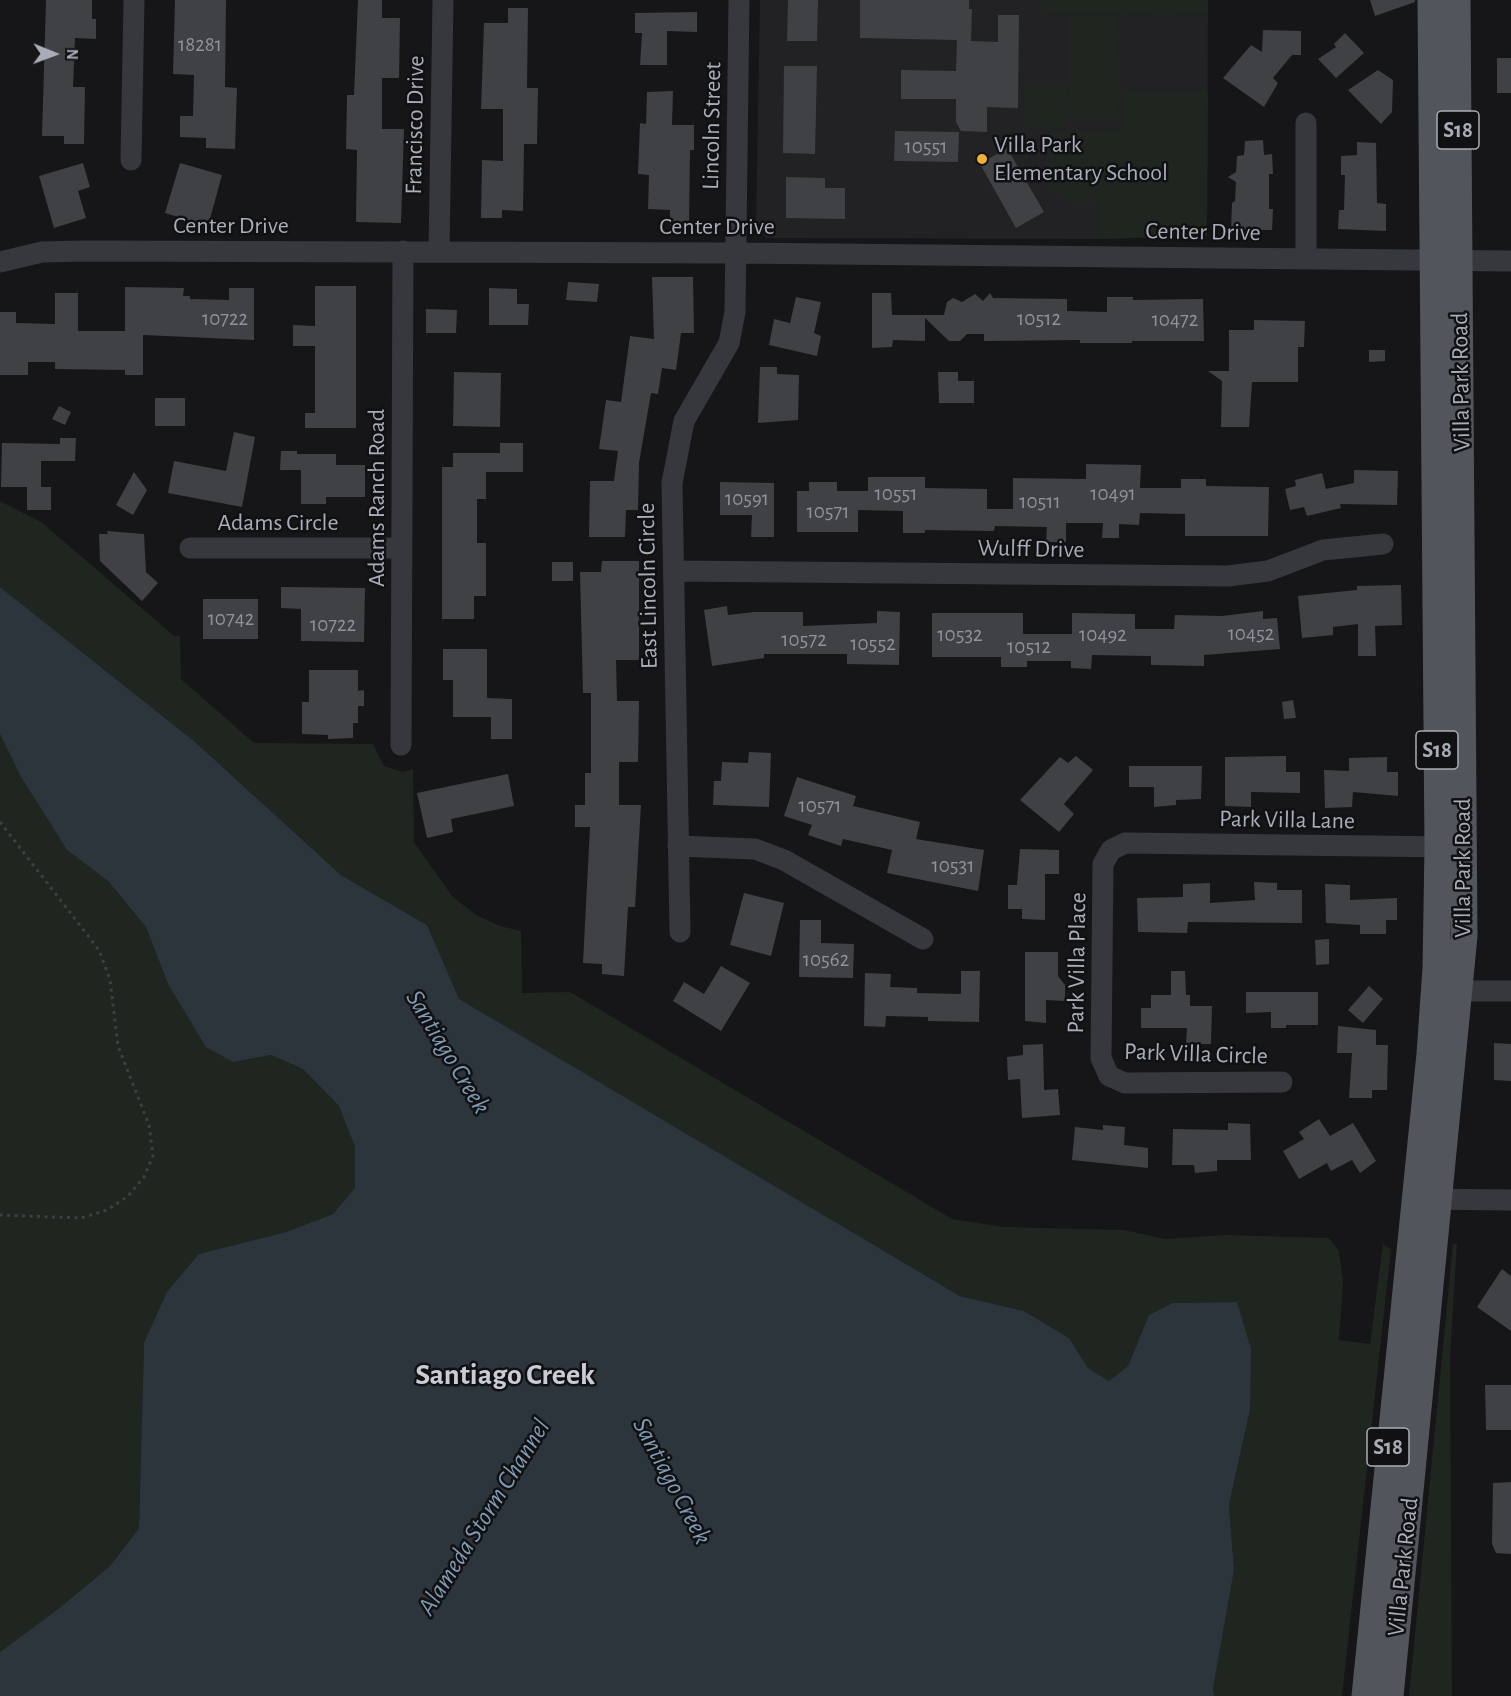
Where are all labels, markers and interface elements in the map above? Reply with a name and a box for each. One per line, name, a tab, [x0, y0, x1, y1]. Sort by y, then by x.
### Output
north arrow	[24, 24, 84, 84]
house number: 18281	[178, 32, 222, 58]
text: N	[64, 49, 80, 60]
street label: Francisco Drive	[399, 55, 431, 195]
street label: Lincoln Street	[696, 62, 728, 190]
road number: S18	[1437, 111, 1479, 149]
place label: Villa Park Elementary School	[994, 131, 1168, 187]
house number: 10551	[904, 134, 948, 160]
marker: Villa Park Elementary School	[975, 152, 989, 166]
street label: Center Drive	[173, 212, 289, 240]
street label: Center Drive	[659, 213, 775, 241]
street label: Center Drive	[1145, 217, 1261, 247]
house number: 10722	[202, 306, 248, 332]
house number: 10512	[1017, 306, 1061, 332]
house number: 10472	[1152, 307, 1198, 333]
street label: Villa Park Road	[1445, 312, 1477, 452]
street label: Adams Ranch Road	[363, 409, 391, 587]
house number: 10551	[874, 481, 918, 507]
house number: 10491	[1090, 481, 1136, 507]
house number: 10591	[725, 486, 769, 512]
house number: 10511	[1019, 489, 1061, 515]
house number: 10571	[806, 499, 850, 525]
street label: East Lincoln Circle	[632, 503, 664, 669]
street label: Adams Circle	[217, 509, 339, 537]
street label: Wulff Drive	[977, 534, 1085, 564]
house number: 10742	[208, 606, 254, 632]
house number: 10722	[310, 612, 356, 638]
house number: 10452	[1228, 621, 1274, 647]
house number: 10532	[937, 622, 983, 648]
house number: 10492	[1079, 622, 1127, 648]
house number: 10572	[781, 627, 827, 653]
house number: 10552	[850, 631, 896, 657]
house number: 10512	[1007, 634, 1051, 660]
road number: S18	[1416, 731, 1458, 769]
house number: 10571	[798, 793, 842, 819]
street label: Villa Park Road	[1449, 798, 1477, 938]
street label: Park Villa Lane	[1219, 804, 1355, 836]
house number: 10531	[932, 853, 974, 879]
street label: Park Villa Place	[1061, 892, 1093, 1034]
house number: 10562	[803, 947, 849, 973]
water label: Santiago Creek	[399, 984, 497, 1120]
street label: Park Villa Circle	[1124, 1037, 1268, 1071]
district label: Santiago Creek	[415, 1357, 595, 1393]
water label: Santiago Creek	[626, 1412, 718, 1550]
water label: Alameda Storm Channel	[411, 1413, 557, 1621]
road number: S18	[1367, 1428, 1409, 1466]
street label: Villa Park Road	[1381, 1496, 1425, 1638]

